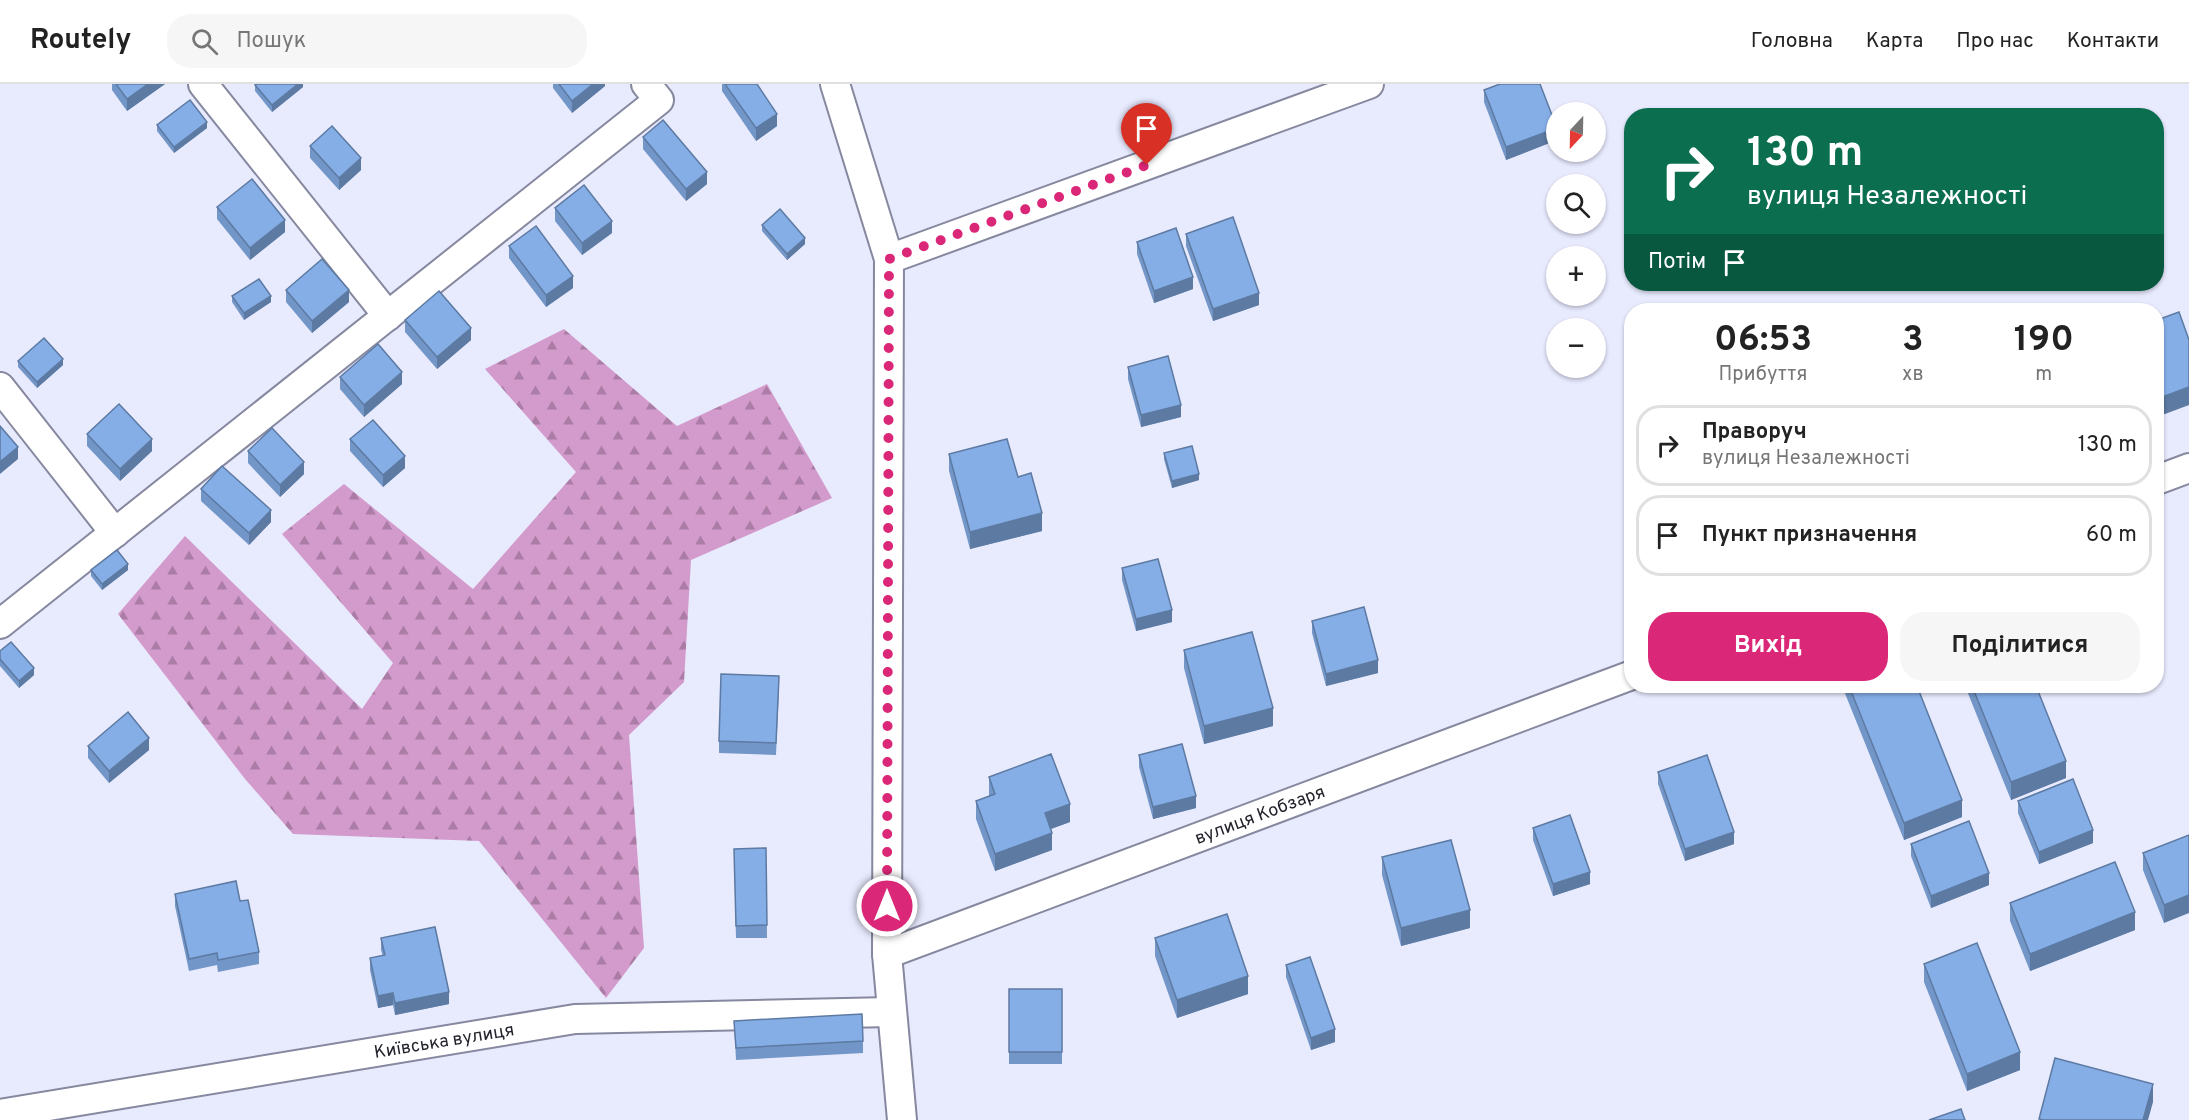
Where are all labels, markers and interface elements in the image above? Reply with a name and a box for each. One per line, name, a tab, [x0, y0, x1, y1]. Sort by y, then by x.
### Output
search box	[167, 14, 587, 68]
text: Routely	[30, 23, 131, 59]
icon: search	[188, 25, 221, 58]
text: Пошук	[236, 28, 306, 55]
text: Головна	[1751, 28, 1833, 55]
text: Карта	[1866, 28, 1923, 55]
text: Про нас	[1956, 28, 2034, 55]
text: Контакти	[2067, 28, 2159, 55]
north arrow	[1546, 102, 1606, 162]
map controls	[1546, 102, 1606, 378]
pin	[1121, 103, 1172, 165]
icon: arrive	[1130, 112, 1163, 145]
text: 130 m	[1747, 128, 1863, 181]
icon: right	[1648, 132, 1726, 210]
button: search	[1546, 174, 1606, 234]
text: вулиця Незалежності	[1747, 180, 2027, 214]
button: +	[1546, 246, 1606, 306]
icon: arrive	[1718, 246, 1751, 279]
text: Потім	[1648, 249, 1706, 276]
button: −	[1546, 318, 1606, 378]
text: 06:53	[1714, 318, 1812, 364]
text: 3	[1902, 318, 1924, 364]
text: 190	[2014, 318, 2074, 364]
text: Прибуття	[1719, 362, 1808, 388]
text: хв	[1902, 362, 1924, 388]
text: m	[2035, 362, 2052, 388]
text: Праворуч	[1702, 419, 1807, 446]
icon: right	[1651, 429, 1684, 462]
text: 130 m	[2078, 432, 2137, 459]
text: вулиця Незалежності	[1702, 446, 1910, 472]
icon: arrive	[1651, 519, 1684, 552]
text: Пункт призначення	[1702, 522, 1917, 549]
text: 60 m	[2086, 522, 2137, 549]
button: Вихід	[1648, 612, 1888, 681]
button: Поділитися	[1900, 612, 2140, 681]
street label: вулиця Кобзаря	[1192, 781, 1329, 851]
position arrow	[855, 874, 919, 938]
street label: Київська вулиця	[372, 1019, 516, 1065]

